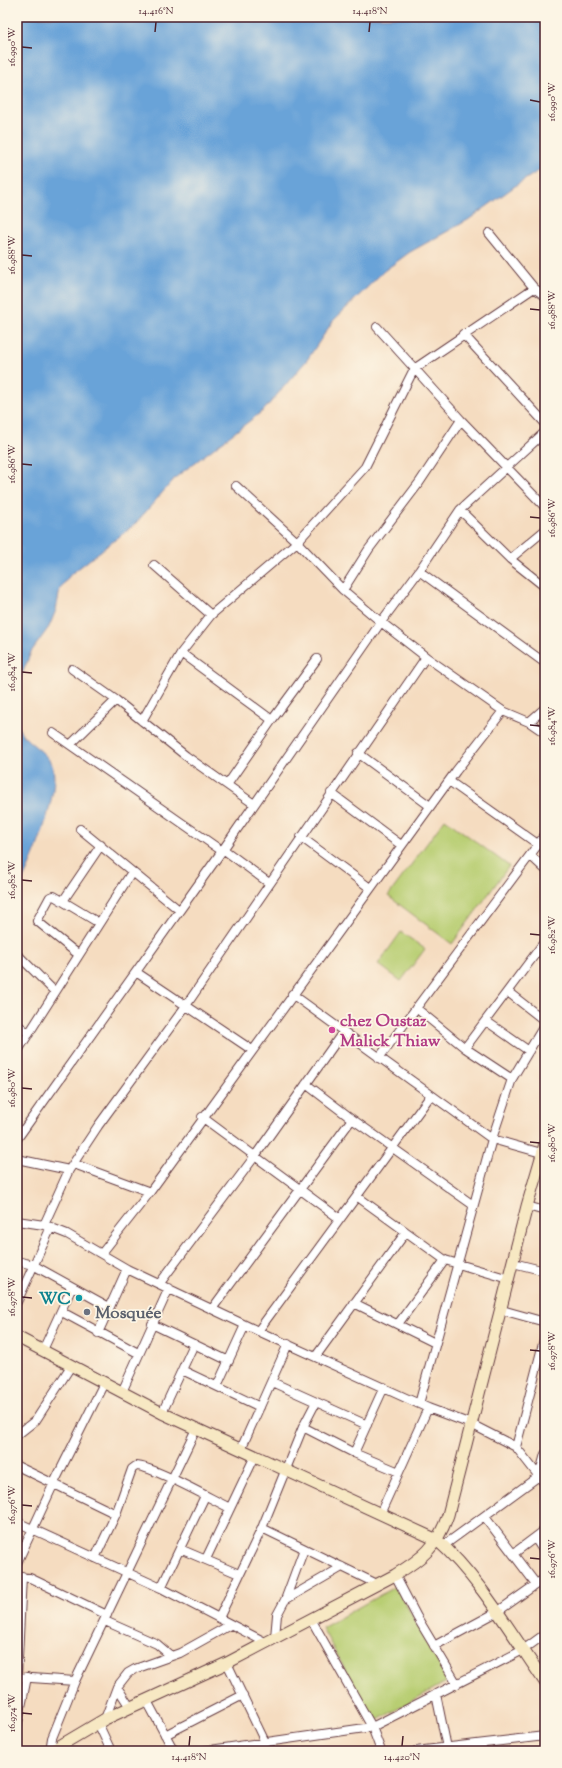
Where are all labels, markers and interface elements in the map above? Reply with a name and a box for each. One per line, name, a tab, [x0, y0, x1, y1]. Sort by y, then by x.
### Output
text: 14.416°N	[139, 4, 173, 19]
text: 14.418°N	[353, 4, 387, 19]
text: 16.990°W	[5, 28, 20, 67]
text: 16.990°W	[545, 83, 560, 122]
text: 16.988°W	[5, 235, 20, 275]
text: 16.988°W	[545, 290, 560, 330]
text: 16.986°W	[5, 444, 20, 484]
text: 16.986°W	[545, 498, 560, 538]
text: 16.984°W	[5, 653, 20, 691]
text: 16.984°W	[545, 707, 560, 745]
text: 16.982°W	[5, 861, 20, 899]
text: 16.982°W	[545, 916, 560, 954]
place label: chez Oustaz Malick Thiaw	[340, 1010, 441, 1054]
marker: chez Oustaz Malick Thiaw	[327, 1025, 337, 1035]
text: 16.980°W	[5, 1068, 20, 1108]
text: 16.980°W	[545, 1123, 560, 1163]
text: 16.978°W	[5, 1277, 20, 1317]
place label: WC	[39, 1288, 71, 1312]
marker: WC	[74, 1293, 84, 1303]
place label: Mosquée	[95, 1302, 161, 1326]
marker: Mosquée	[82, 1307, 92, 1317]
text: 16.978°W	[545, 1331, 560, 1371]
text: 16.976°W	[5, 1485, 20, 1525]
text: 16.976°W	[545, 1539, 560, 1579]
text: 16.974°W	[5, 1694, 20, 1732]
text: 14.418°N	[172, 1750, 206, 1765]
text: 14.420°N	[384, 1750, 420, 1765]

